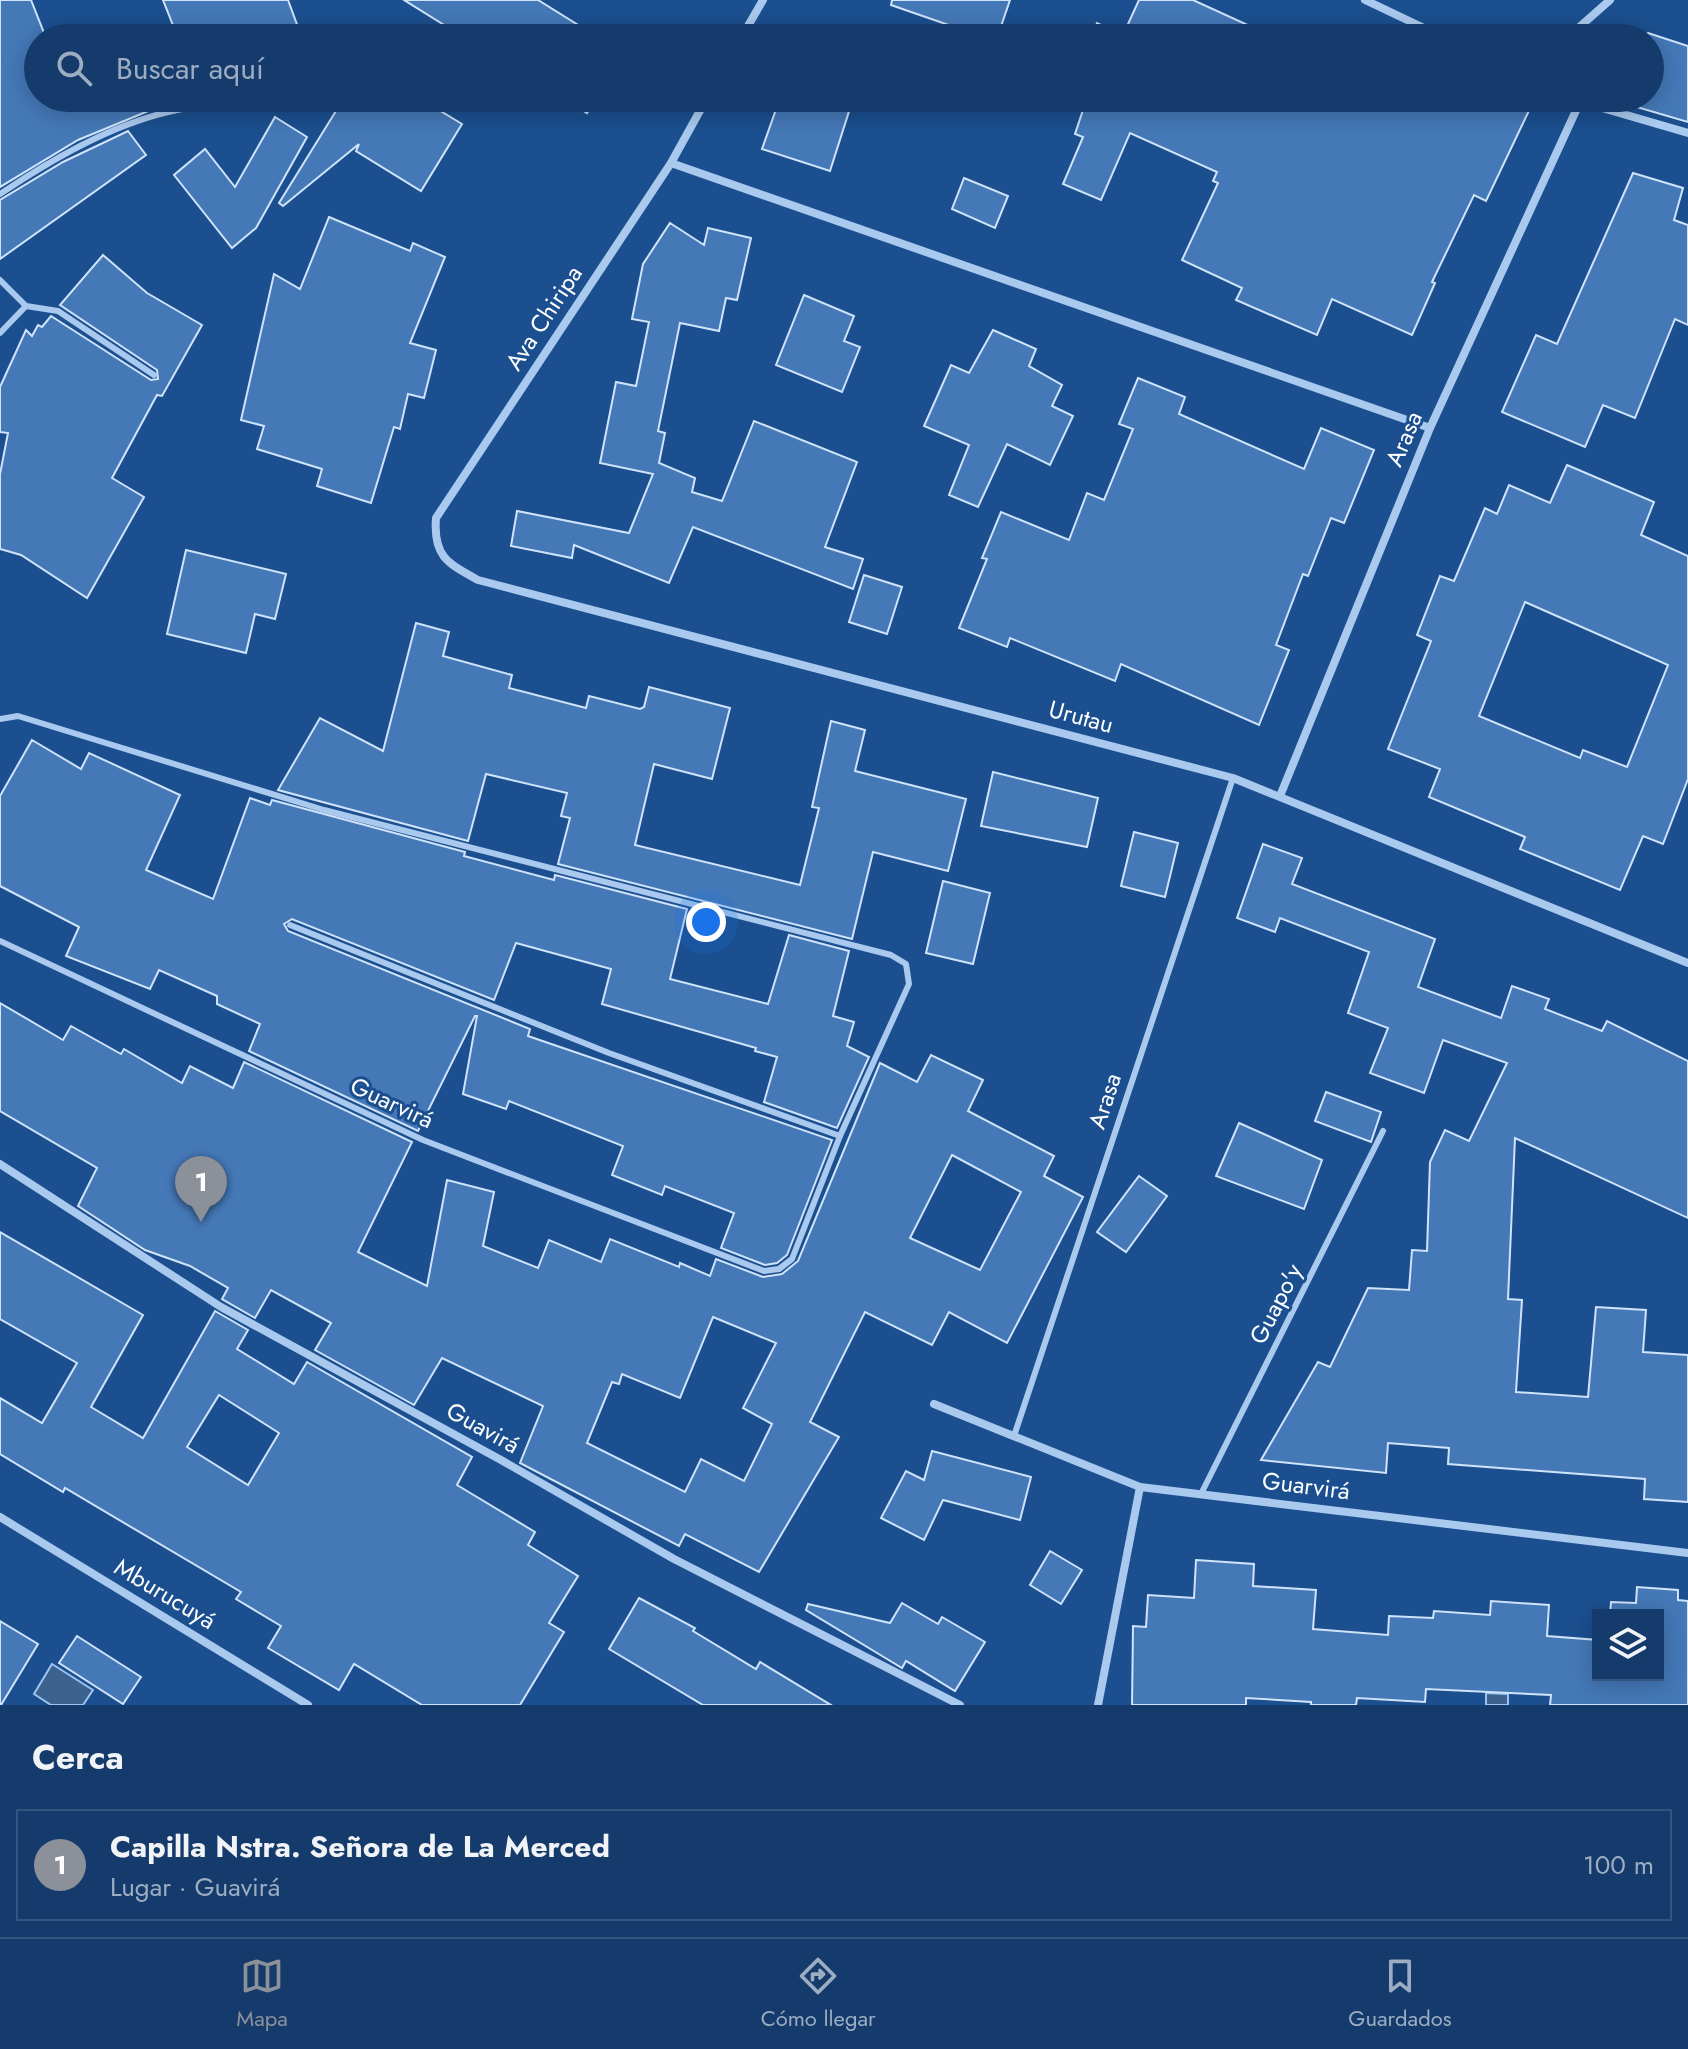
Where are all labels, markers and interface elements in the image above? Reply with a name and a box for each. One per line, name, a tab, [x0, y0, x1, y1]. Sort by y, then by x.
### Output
search box	[24, 24, 1664, 112]
icon: search	[52, 46, 96, 90]
text: Buscar aquí	[116, 47, 264, 90]
street label: Ava Chiripa	[497, 258, 591, 377]
street label: Arasa	[1376, 406, 1431, 472]
street label: Urutau	[1045, 691, 1117, 742]
your location	[686, 902, 726, 942]
street label: Guarvirá	[345, 1068, 440, 1137]
street label: Arasa	[1079, 1068, 1130, 1133]
pin: 1	[175, 1156, 227, 1222]
street label: Guapo'y	[1240, 1257, 1311, 1350]
street label: Guavirá	[440, 1393, 526, 1462]
street label: Guarvirá	[1260, 1463, 1352, 1508]
street label: Mburucuyá	[108, 1550, 223, 1638]
map controls	[1592, 1609, 1664, 1681]
button: layers	[1592, 1609, 1664, 1681]
text: Cerca	[32, 1733, 124, 1782]
text: Capilla Nstra. Señora de La Merced	[110, 1825, 610, 1868]
text: 1	[53, 1846, 67, 1884]
text: 100 m	[1583, 1846, 1654, 1884]
text: Lugar · Guavirá	[110, 1868, 280, 1906]
tab: Mapa	[236, 1954, 288, 2034]
tab: Cómo llegar	[761, 1954, 876, 2034]
tab: Guardados	[1348, 1954, 1452, 2034]

